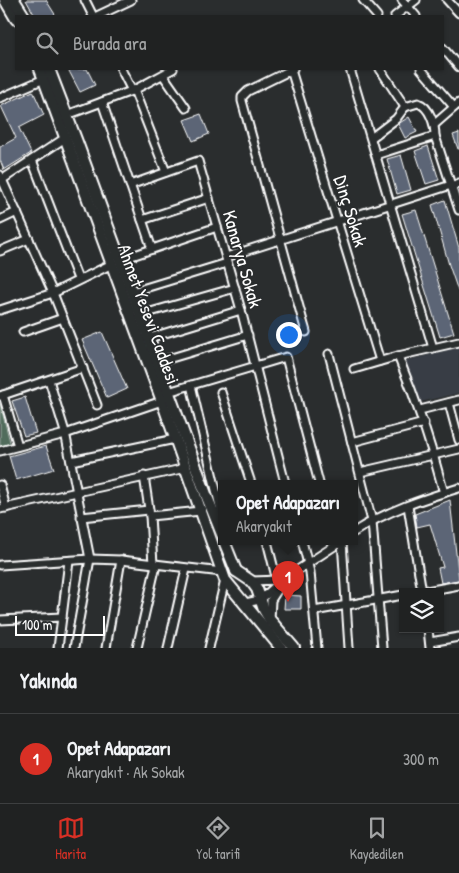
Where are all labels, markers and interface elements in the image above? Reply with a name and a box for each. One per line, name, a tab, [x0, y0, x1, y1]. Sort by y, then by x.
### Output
search box	[15, 15, 444, 70]
icon: search	[33, 29, 61, 57]
text: Burada ara	[73, 30, 146, 56]
street label: Dinç Sokak	[328, 172, 374, 250]
street label: Kanarya Sokak	[217, 207, 269, 311]
street label: Ahmet Yesevi Caddesi	[112, 240, 186, 388]
your location	[276, 322, 302, 348]
popup	[218, 480, 358, 545]
text: Opet Adapazarı	[236, 489, 340, 515]
text: Akaryakıt	[236, 515, 292, 537]
pin: 1	[272, 561, 304, 602]
map controls	[399, 588, 444, 633]
button: layers	[399, 588, 444, 633]
scale bar	[15, 613, 105, 636]
text: 100 m	[22, 615, 52, 634]
text: Yakında	[20, 666, 77, 695]
text: Opet Adapazarı	[67, 735, 171, 761]
text: 1	[33, 748, 39, 770]
text: 300 m	[403, 748, 439, 770]
text: Akaryakıt · Ak Sokak	[67, 761, 185, 783]
tab: Harita	[55, 814, 86, 863]
tab: Yol tarifi	[196, 814, 240, 863]
tab: Kaydedilen	[350, 814, 404, 863]

